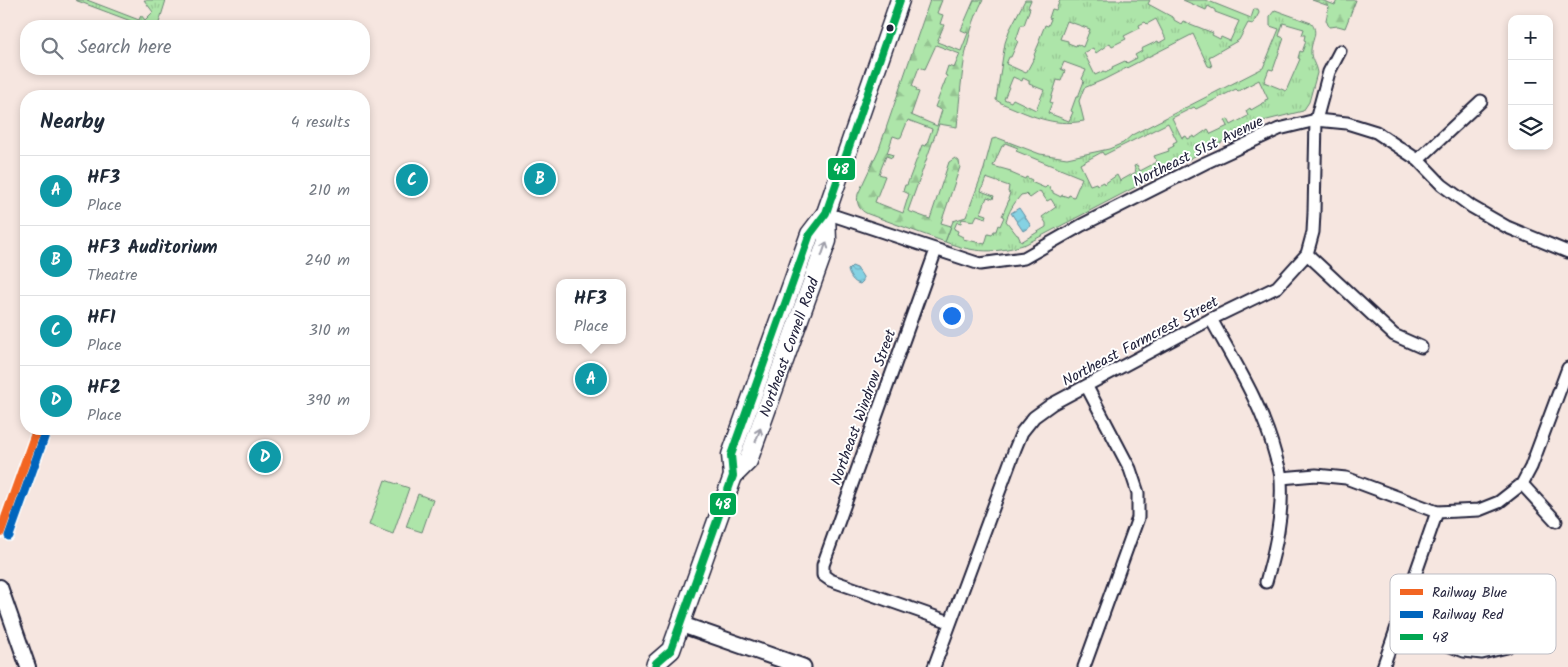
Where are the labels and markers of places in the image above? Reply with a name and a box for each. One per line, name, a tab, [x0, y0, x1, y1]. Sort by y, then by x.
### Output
unlabelled marker	[885, 23, 895, 33]
pin: B	[524, 160, 556, 198]
pin: C	[396, 161, 428, 199]
pin: A	[575, 360, 607, 398]
pin: D	[249, 438, 281, 476]

